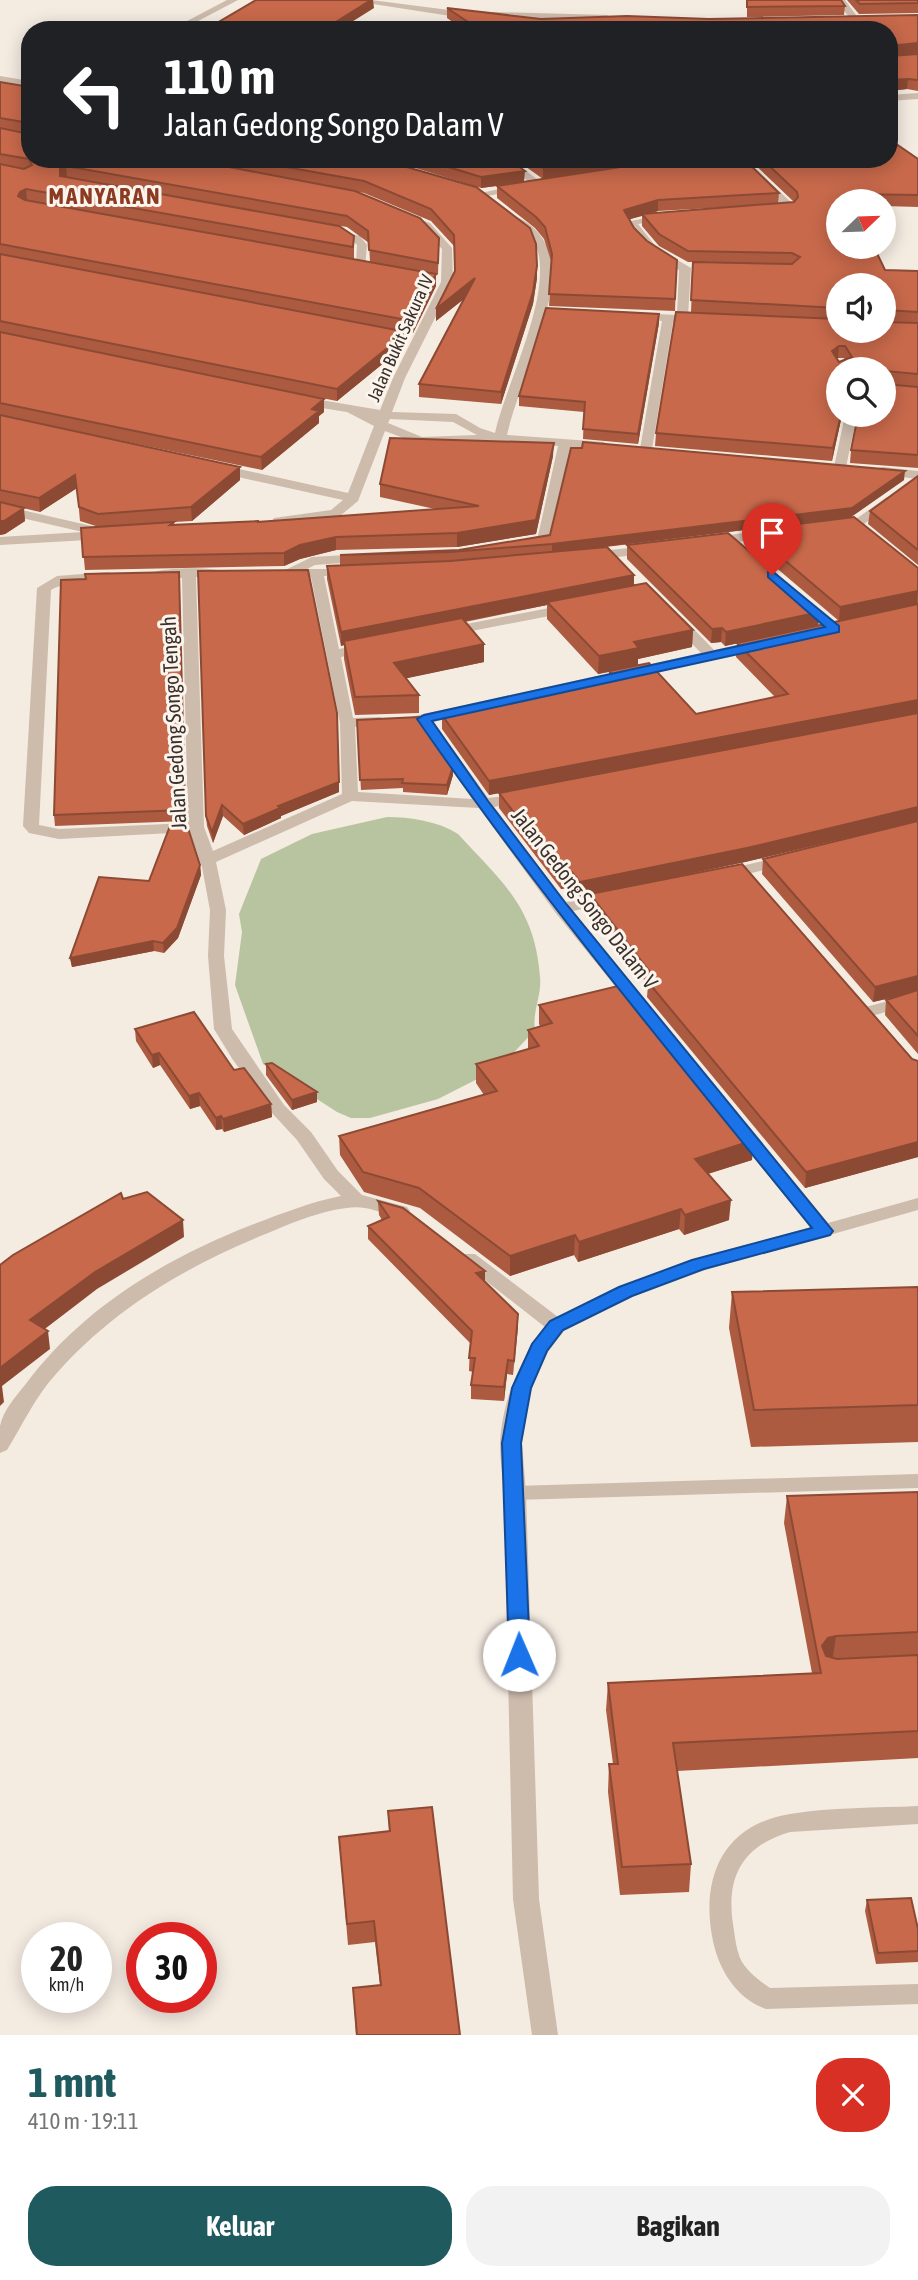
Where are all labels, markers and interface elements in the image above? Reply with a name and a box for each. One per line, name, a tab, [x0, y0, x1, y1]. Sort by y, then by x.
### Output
text: 110 m	[164, 48, 275, 104]
icon: left	[49, 49, 140, 140]
text: Jalan Gedong Songo Dalam V	[164, 106, 503, 143]
district label: MANYARAN	[49, 183, 161, 209]
north arrow	[826, 189, 896, 259]
map controls	[826, 189, 896, 427]
street label: Jalan Bukit Sakura IV	[363, 271, 437, 405]
button: sound	[826, 273, 896, 343]
button: search	[826, 357, 896, 427]
pin	[742, 503, 802, 575]
icon: arrive	[753, 514, 791, 552]
street label: Jalan Gedong Songo Tengah	[155, 616, 191, 830]
street label: Jalan Gedong Songo Dalam V	[507, 803, 663, 994]
position arrow	[482, 1618, 556, 1692]
speed limit sign: 30	[126, 1922, 217, 2013]
text: 20	[50, 1938, 83, 1978]
text: km/h	[49, 1974, 84, 1995]
text: 1 mnt	[28, 2058, 116, 2106]
button: close	[816, 2058, 890, 2132]
text: 410 m · 19:11	[28, 2108, 139, 2134]
button: Keluar	[28, 2186, 452, 2266]
button: Bagikan	[466, 2186, 890, 2266]

